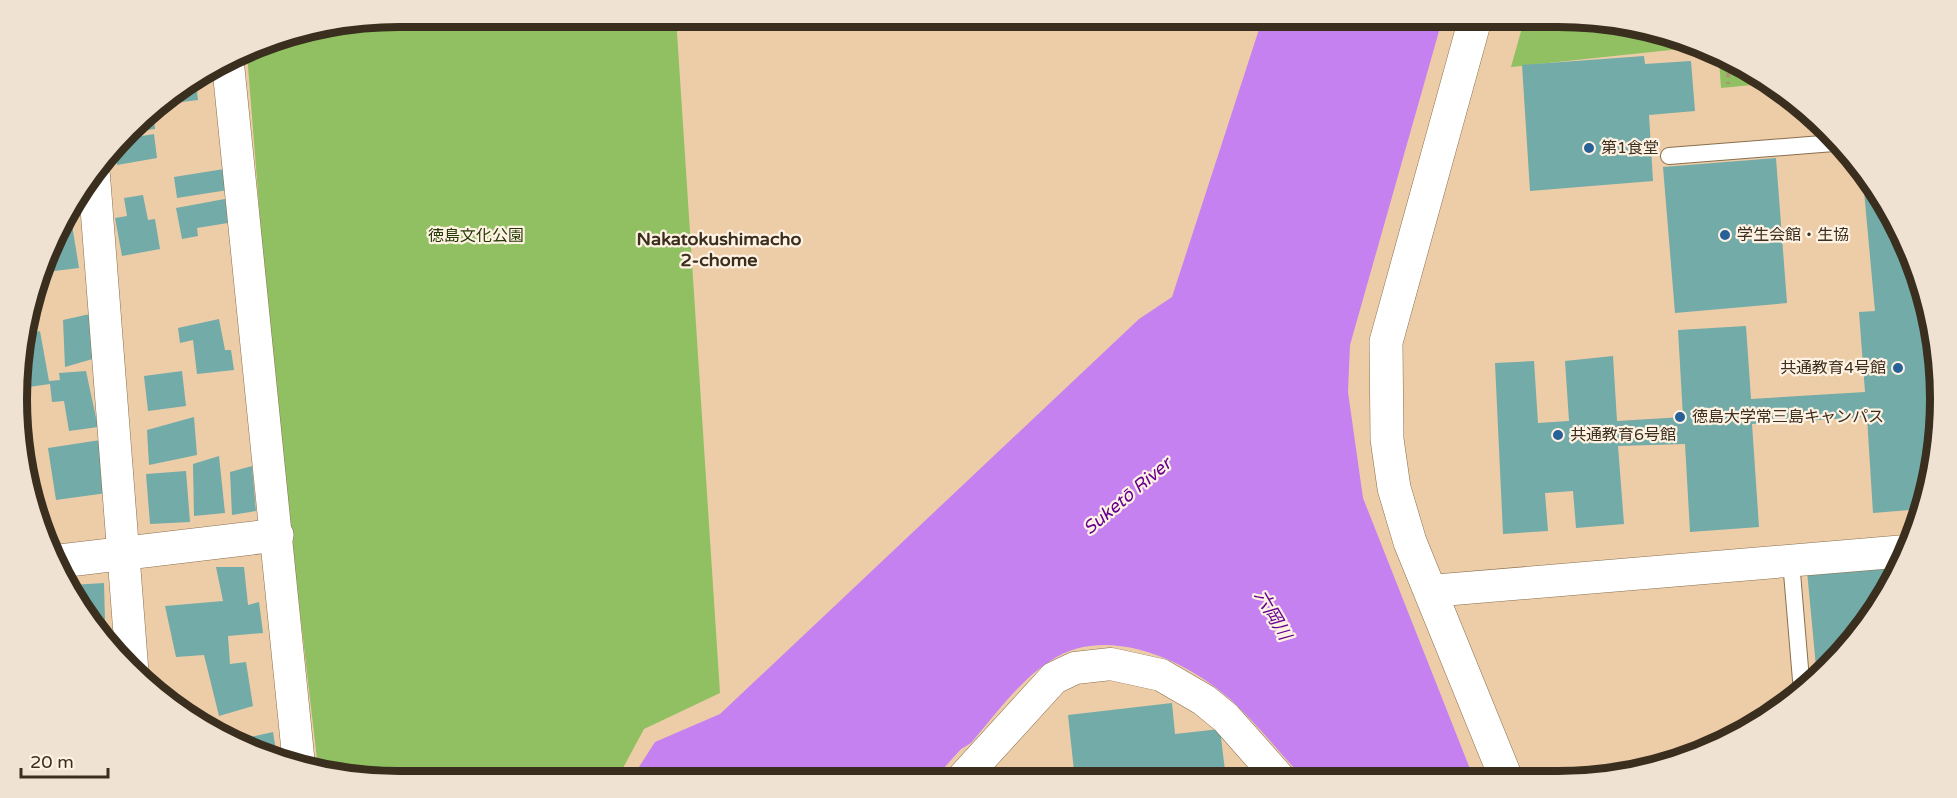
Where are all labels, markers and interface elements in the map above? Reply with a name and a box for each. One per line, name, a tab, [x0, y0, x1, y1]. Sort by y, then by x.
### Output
place label: 第1食堂	[1601, 138, 1659, 158]
marker: 第1食堂	[1582, 141, 1596, 155]
place label: 学生会館・生協	[1737, 225, 1849, 245]
park label: 徳島文化公園	[428, 226, 524, 246]
district label: Nakatokushimacho 2-chome	[637, 228, 801, 271]
marker: 学生会館・生協	[1718, 228, 1732, 242]
place label: 共通教育4号館	[1780, 358, 1886, 378]
marker: 共通教育4号館	[1891, 361, 1905, 375]
place label: 徳島大学常三島キャンパス	[1692, 407, 1884, 427]
marker: 徳島大学常三島キャンパス	[1673, 410, 1687, 424]
place label: 共通教育6号館	[1570, 425, 1676, 445]
marker: 共通教育6号館	[1551, 428, 1565, 442]
water label: Suketō River	[1079, 452, 1177, 539]
water label: 六岡川	[1250, 586, 1297, 646]
scale bar	[21, 741, 108, 779]
text: 20 m	[30, 751, 74, 773]

